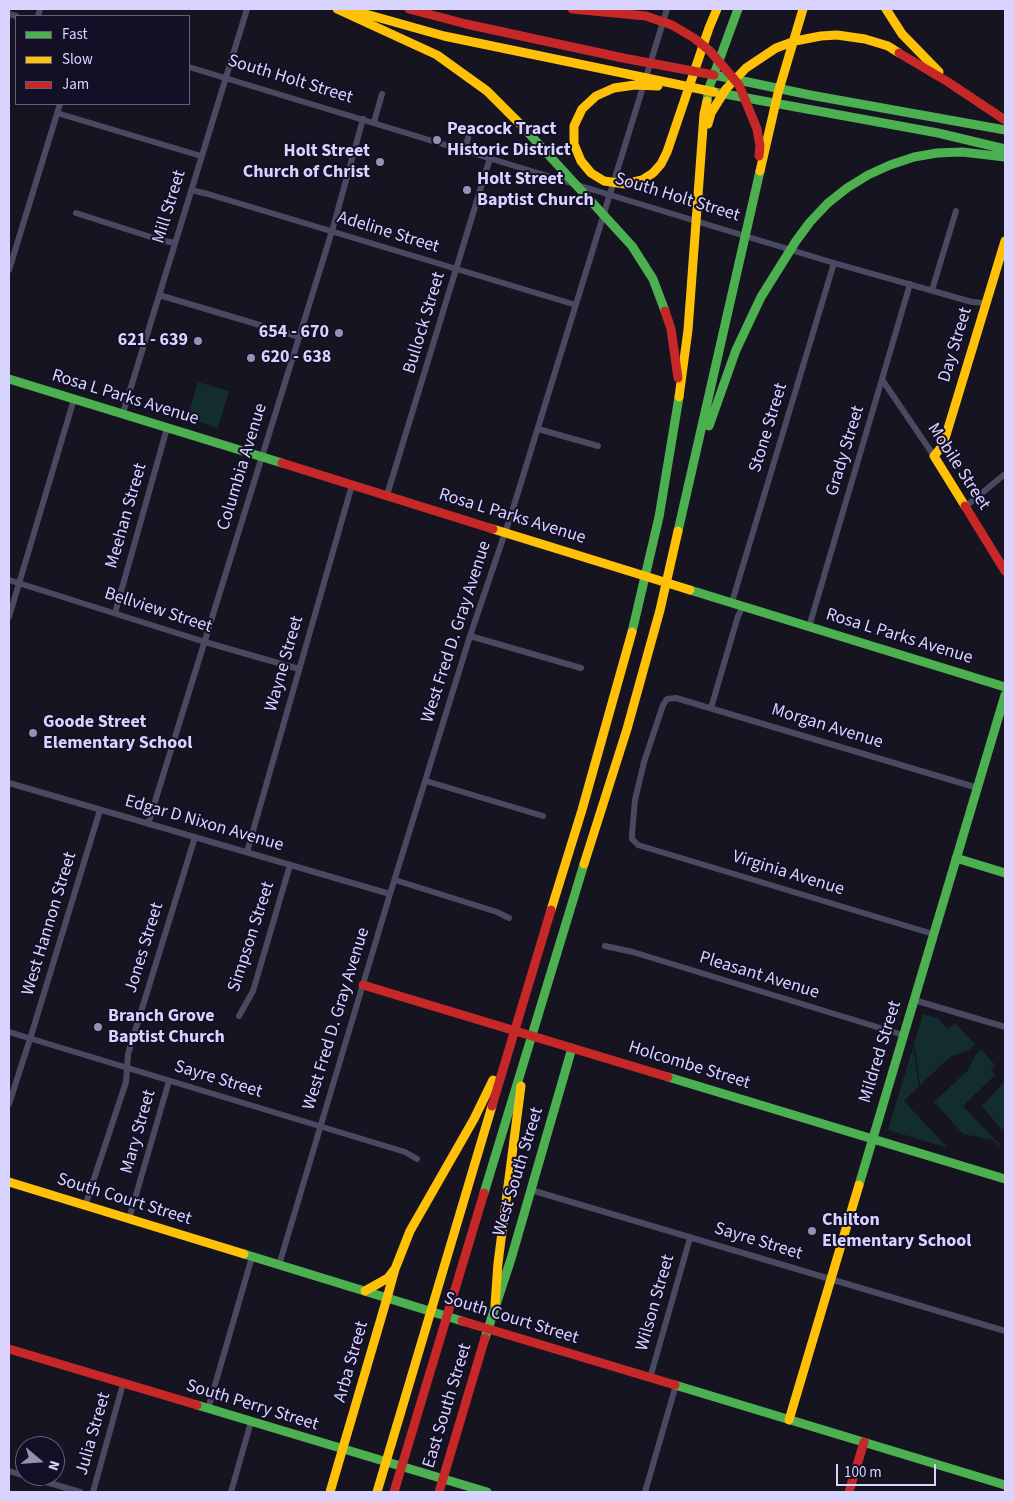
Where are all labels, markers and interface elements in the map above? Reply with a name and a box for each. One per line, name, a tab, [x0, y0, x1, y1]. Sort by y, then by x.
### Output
legend	[15, 15, 190, 105]
text: Fast	[62, 24, 88, 45]
text: Slow	[62, 49, 93, 70]
street label: South Holt Street	[225, 51, 355, 109]
text: Jam	[62, 74, 89, 95]
place label: Peacock Tract Historic District	[447, 119, 571, 162]
marker: Peacock Tract Historic District	[431, 134, 443, 146]
place label: Holt Street Church of Christ	[243, 141, 370, 183]
marker: Holt Street Church of Christ	[374, 156, 386, 168]
street label: Mill Street	[149, 168, 191, 246]
place label: Holt Street Baptist Church	[477, 169, 594, 212]
street label: South Holt Street	[612, 169, 742, 227]
marker: Holt Street Baptist Church	[461, 184, 473, 196]
street label: Adeline Street	[335, 207, 441, 259]
street label: Bullock Street	[399, 270, 451, 376]
street label: Day Street	[934, 305, 978, 385]
place label: 654 - 670	[259, 322, 329, 344]
marker: 654 - 670	[333, 327, 345, 339]
place label: 621 - 639	[118, 330, 188, 352]
marker: 621 - 639	[192, 335, 204, 347]
place label: 620 - 638	[261, 347, 331, 369]
marker: 620 - 638	[245, 352, 257, 364]
street label: Rosa L Parks Avenue	[49, 365, 201, 431]
street label: Stone Street	[745, 381, 793, 475]
street label: Columbia Avenue	[213, 401, 273, 533]
street label: Grady Street	[822, 403, 870, 499]
street label: Mobile Street	[922, 419, 994, 515]
street label: Meehan Street	[102, 461, 152, 571]
street label: Rosa L Parks Avenue	[436, 484, 588, 550]
street label: West Fred D. Gray Avenue	[417, 538, 497, 726]
street label: Bellview Street	[101, 583, 215, 639]
street label: Rosa L Parks Avenue	[823, 604, 975, 670]
street label: Wayne Street	[261, 614, 309, 714]
street label: Morgan Avenue	[769, 700, 885, 754]
place label: Goode Street Elementary School	[43, 712, 193, 754]
marker: Goode Street Elementary School	[27, 727, 39, 739]
street label: Edgar D Nixon Avenue	[122, 791, 286, 857]
street label: Virginia Avenue	[730, 847, 846, 901]
street label: West Hannon Street	[18, 850, 82, 998]
street label: Simpson Street	[224, 879, 280, 995]
street label: Jones Street	[121, 900, 169, 996]
street label: West Fred D. Gray Avenue	[299, 925, 375, 1113]
street label: Pleasant Avenue	[696, 948, 822, 1004]
street label: Mildred Street	[855, 998, 907, 1106]
place label: Branch Grove Baptist Church	[108, 1006, 225, 1048]
marker: Branch Grove Baptist Church	[92, 1021, 104, 1033]
street label: Holcombe Street	[626, 1037, 752, 1095]
street label: Sayre Street	[171, 1056, 265, 1104]
street label: Mary Street	[117, 1088, 161, 1176]
street label: West South Street	[489, 1105, 549, 1239]
street label: South Court Street	[54, 1169, 194, 1231]
place label: Chilton Elementary School	[822, 1210, 972, 1252]
street label: Sayre Street	[711, 1218, 805, 1266]
marker: Chilton Elementary School	[806, 1225, 818, 1237]
street label: Wilson Street	[632, 1252, 680, 1354]
street label: South Court Street	[441, 1288, 581, 1350]
street label: Arba Street	[330, 1319, 374, 1405]
street label: East South Street	[419, 1341, 477, 1471]
street label: South Perry Street	[183, 1376, 321, 1436]
street label: Julia Street	[72, 1390, 116, 1478]
north arrow	[15, 1436, 65, 1486]
scale bar	[839, 1454, 939, 1486]
text: N	[42, 1458, 64, 1473]
text: 100 m	[844, 1462, 882, 1483]

